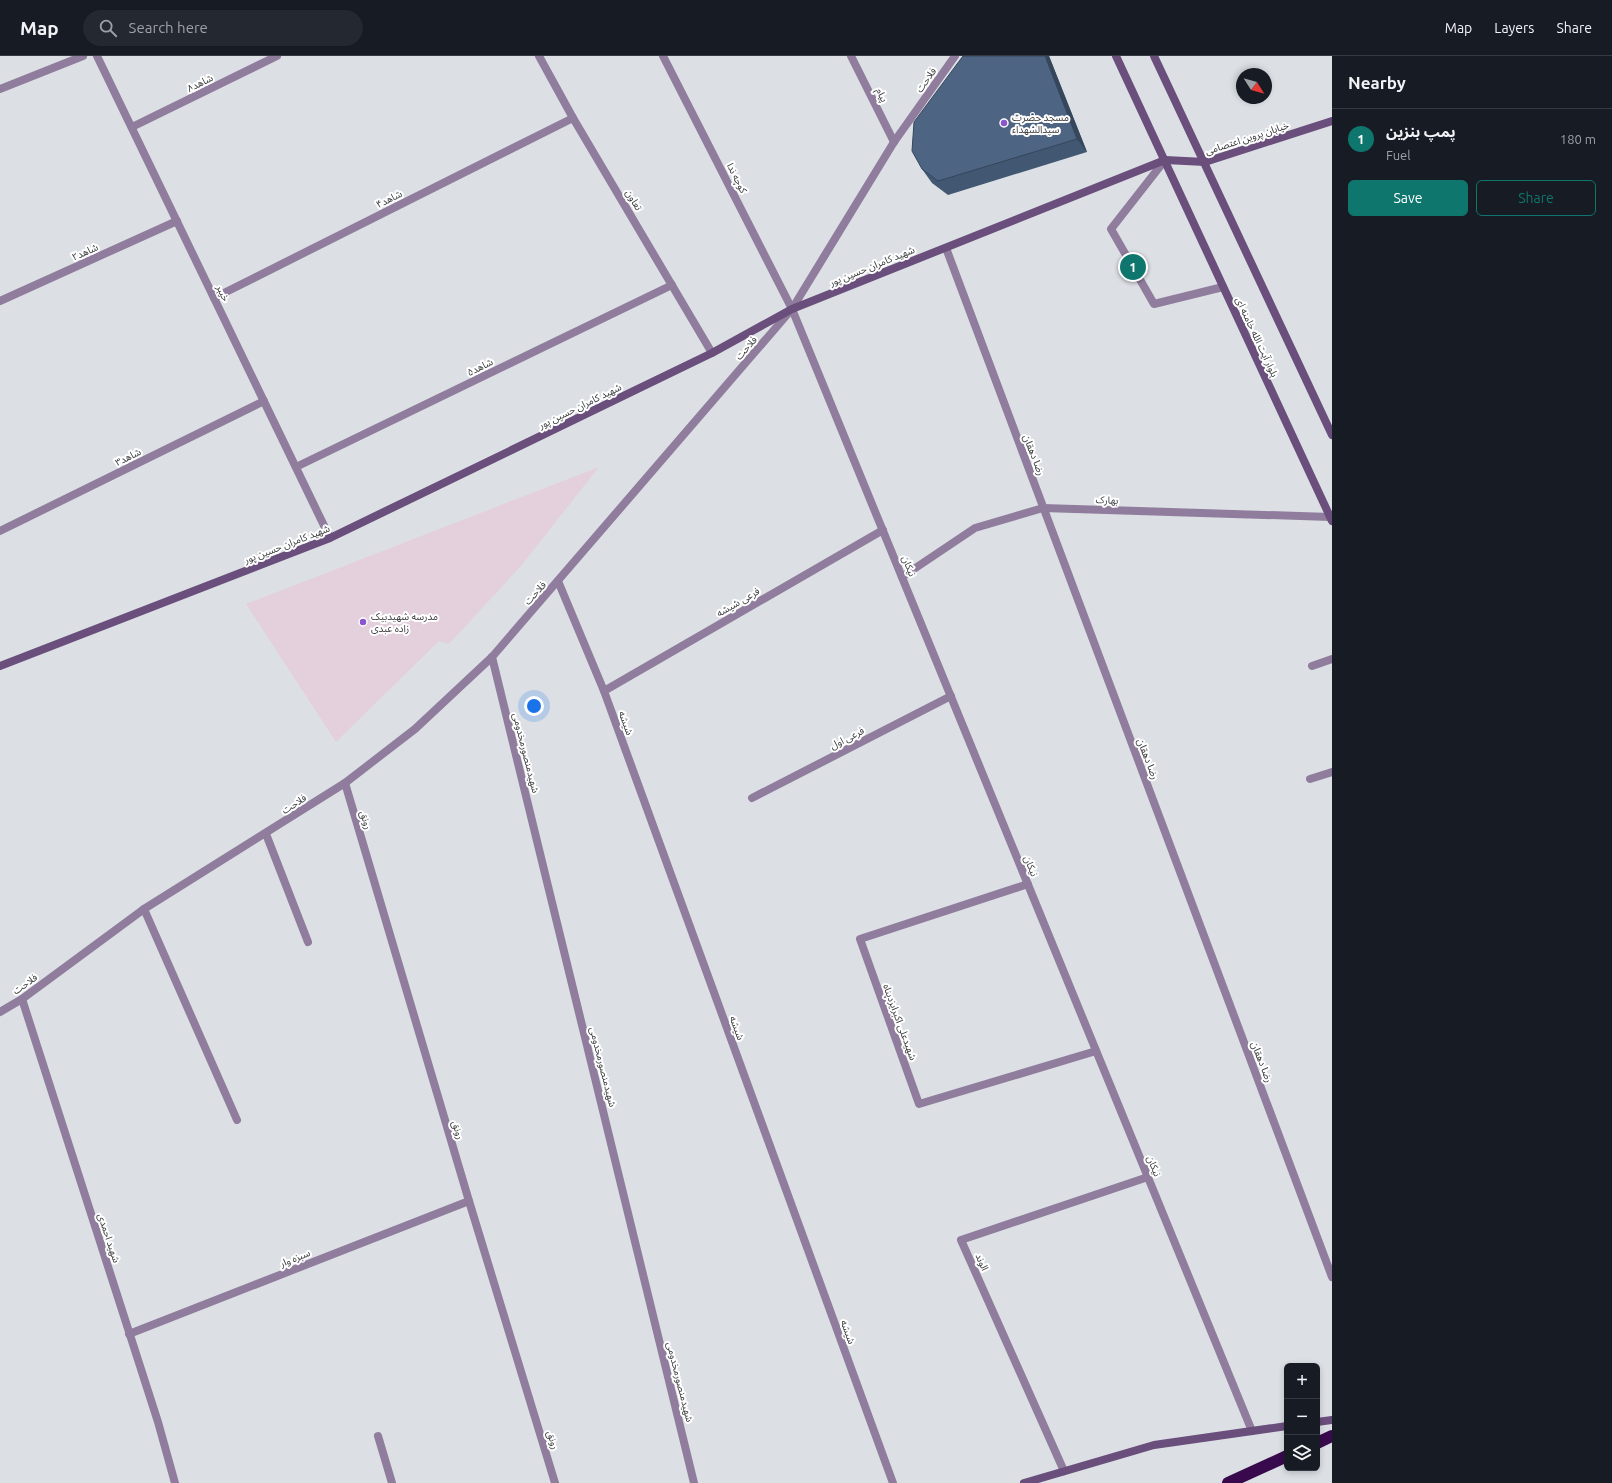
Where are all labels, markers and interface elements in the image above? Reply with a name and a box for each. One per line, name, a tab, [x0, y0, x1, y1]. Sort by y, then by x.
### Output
search box	[83, 10, 363, 46]
text: Map	[20, 17, 59, 39]
icon: search	[97, 17, 119, 39]
text: Search here	[129, 19, 208, 36]
text: Map	[1445, 20, 1472, 36]
text: Layers	[1494, 20, 1534, 36]
text: Share	[1556, 20, 1592, 36]
street label: فلاحت	[914, 65, 939, 94]
north arrow	[1236, 68, 1272, 104]
street label: شاهد۸	[185, 72, 215, 94]
text: Nearby	[1348, 73, 1406, 92]
street label: پیام	[871, 86, 890, 105]
place label: مسجد حضرت سیدالشهداء	[1012, 112, 1069, 135]
marker: مسجد حضرت سیدالشهداء	[999, 118, 1009, 128]
street label: خیابان پروین اعتصامی	[1204, 119, 1291, 158]
text: پمپ بنزین	[1386, 123, 1456, 140]
text: 1	[1357, 132, 1365, 146]
text: 180 m	[1560, 132, 1596, 146]
text: Fuel	[1386, 148, 1411, 162]
street label: کوچه ندا	[724, 161, 750, 196]
button: Save	[1348, 180, 1468, 216]
button: Share	[1476, 180, 1596, 216]
street label: شاهد۴	[374, 188, 404, 210]
street label: تعاون	[623, 188, 645, 213]
street label: شاهد۲	[70, 241, 100, 263]
street label: شهید کامران حسین پور	[827, 244, 917, 289]
pin: 1	[1120, 252, 1146, 282]
street label: خیبر	[213, 282, 232, 304]
street label: بلوار آیت الله خامنه ای	[1233, 295, 1281, 379]
street label: فلاحت	[733, 334, 759, 362]
street label: شاهد۵	[465, 356, 495, 378]
street label: شهید کامران حسین پور	[536, 381, 624, 432]
street label: رضا دهقان	[1020, 433, 1047, 478]
street label: شاهد۳	[113, 446, 143, 468]
street label: بهارک	[1095, 494, 1119, 507]
street label: شهید کامران حسین پور	[242, 523, 332, 567]
street label: نیکان	[900, 554, 918, 578]
street label: فلاحت	[522, 579, 549, 607]
street label: فرعی شیشه	[715, 585, 762, 620]
place label: مدرسه شهیدبیک زاده عبدی	[371, 611, 438, 635]
marker: مدرسه شهیدبیک زاده عبدی	[358, 617, 368, 627]
your location	[524, 696, 544, 716]
street label: شیشه	[617, 709, 635, 737]
street label: شهیدمنصورمخدومی	[510, 712, 541, 795]
street label: فرعی اول	[828, 725, 867, 752]
street label: رضا دهقان	[1134, 737, 1161, 782]
street label: فلاحت	[280, 792, 309, 816]
street label: رونق	[357, 809, 374, 831]
street label: نیکان	[1022, 854, 1040, 878]
street label: فلاحت	[11, 971, 40, 996]
street label: شهیدعلی اکبرایزدپناه	[880, 982, 919, 1062]
street label: شیشه	[728, 1014, 746, 1042]
street label: شهیدمنصورمخدومی	[587, 1026, 618, 1109]
street label: رضا دهقان	[1248, 1040, 1275, 1085]
street label: رونق	[449, 1119, 466, 1141]
street label: نیکان	[1145, 1154, 1163, 1178]
street label: شهید احمدی	[96, 1212, 122, 1264]
street label: سبزه وار	[277, 1247, 312, 1270]
street label: الوند	[972, 1252, 991, 1273]
street label: شیشه	[839, 1318, 857, 1346]
street label: شهیدمنصورمخدومی	[664, 1341, 695, 1424]
map controls	[1284, 1363, 1320, 1471]
button: +	[1284, 1363, 1320, 1399]
button: −	[1284, 1399, 1320, 1435]
street label: رونق	[544, 1429, 561, 1451]
button: layers	[1284, 1435, 1320, 1471]

